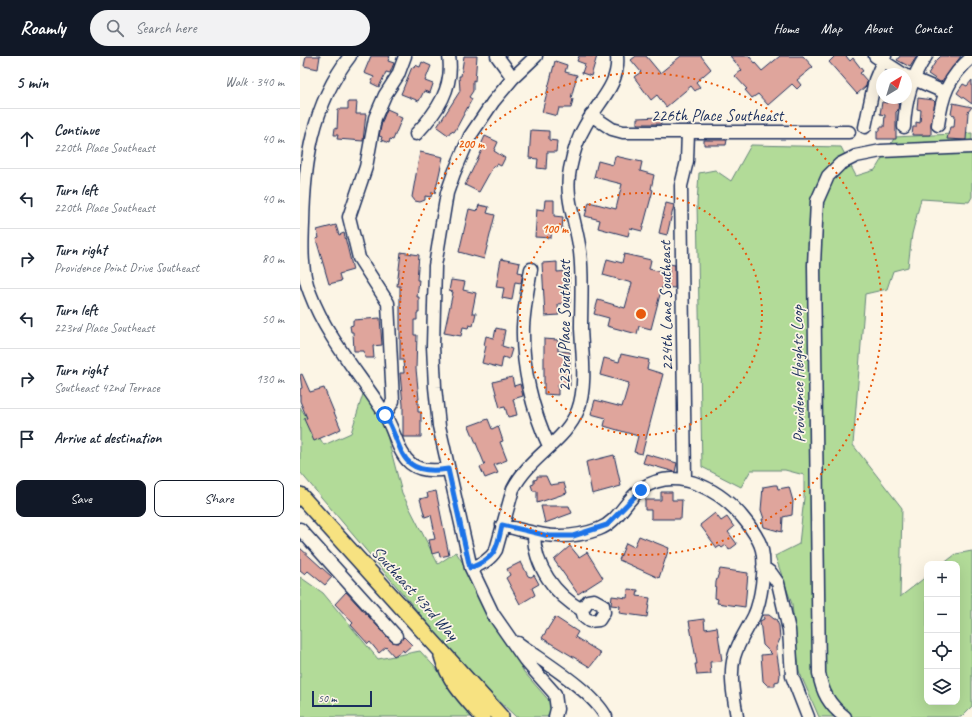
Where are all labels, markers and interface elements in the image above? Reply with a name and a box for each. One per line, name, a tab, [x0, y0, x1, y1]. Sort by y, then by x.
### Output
search box	[90, 10, 370, 46]
text: Roamly	[20, 16, 66, 40]
icon: search	[104, 17, 126, 39]
text: Search here	[136, 19, 197, 38]
text: Home	[773, 20, 799, 37]
text: Map	[821, 20, 842, 37]
text: About	[864, 20, 892, 37]
text: Contact	[914, 20, 952, 37]
north arrow	[876, 68, 912, 104]
text: 5 min	[16, 72, 48, 93]
text: Walk · 340 m	[225, 74, 284, 90]
street label: 226th Place Southeast	[651, 105, 785, 126]
text: Continue	[54, 121, 99, 140]
icon: ahead	[16, 128, 38, 150]
text: 40 m	[262, 131, 284, 147]
text: 200 m	[458, 136, 485, 152]
text: 220th Place Southeast	[54, 140, 155, 156]
text: Turn left	[54, 181, 97, 200]
icon: left	[16, 188, 38, 210]
text: 40 m	[262, 191, 284, 207]
text: 220th Place Southeast	[54, 200, 155, 216]
text: 100 m	[542, 221, 569, 237]
street label: 224th Lane Southeast	[654, 238, 678, 371]
text: Turn right	[54, 241, 107, 260]
icon: right	[16, 248, 38, 270]
text: 80 m	[262, 251, 284, 267]
street label: 223rd Place Southeast	[554, 258, 575, 392]
text: Providence Point Drive Southeast	[54, 260, 199, 276]
text: Turn left	[54, 301, 97, 320]
street label: Providence Heights Loop	[786, 303, 810, 443]
centre of rings	[634, 307, 648, 321]
icon: left	[16, 308, 38, 330]
text: 50 m	[262, 311, 284, 327]
text: 223rd Place Southeast	[54, 320, 155, 336]
text: Turn right	[54, 361, 107, 380]
icon: right	[16, 368, 38, 390]
text: 130 m	[256, 371, 284, 387]
text: Southeast 42nd Terrace	[54, 380, 160, 396]
route start	[376, 406, 394, 424]
icon: arrive	[16, 428, 38, 450]
text: Arrive at destination	[54, 429, 161, 448]
button: Save	[16, 480, 146, 517]
button: Share	[154, 480, 284, 517]
route end	[632, 481, 650, 499]
street label: Southeast 43rd Way	[367, 541, 464, 645]
map controls	[924, 561, 960, 705]
button: +	[924, 561, 960, 597]
button: −	[924, 597, 960, 633]
button: locate	[924, 633, 960, 669]
button: layers	[924, 669, 960, 705]
scale bar	[312, 689, 372, 708]
text: 50 m	[318, 691, 337, 705]

